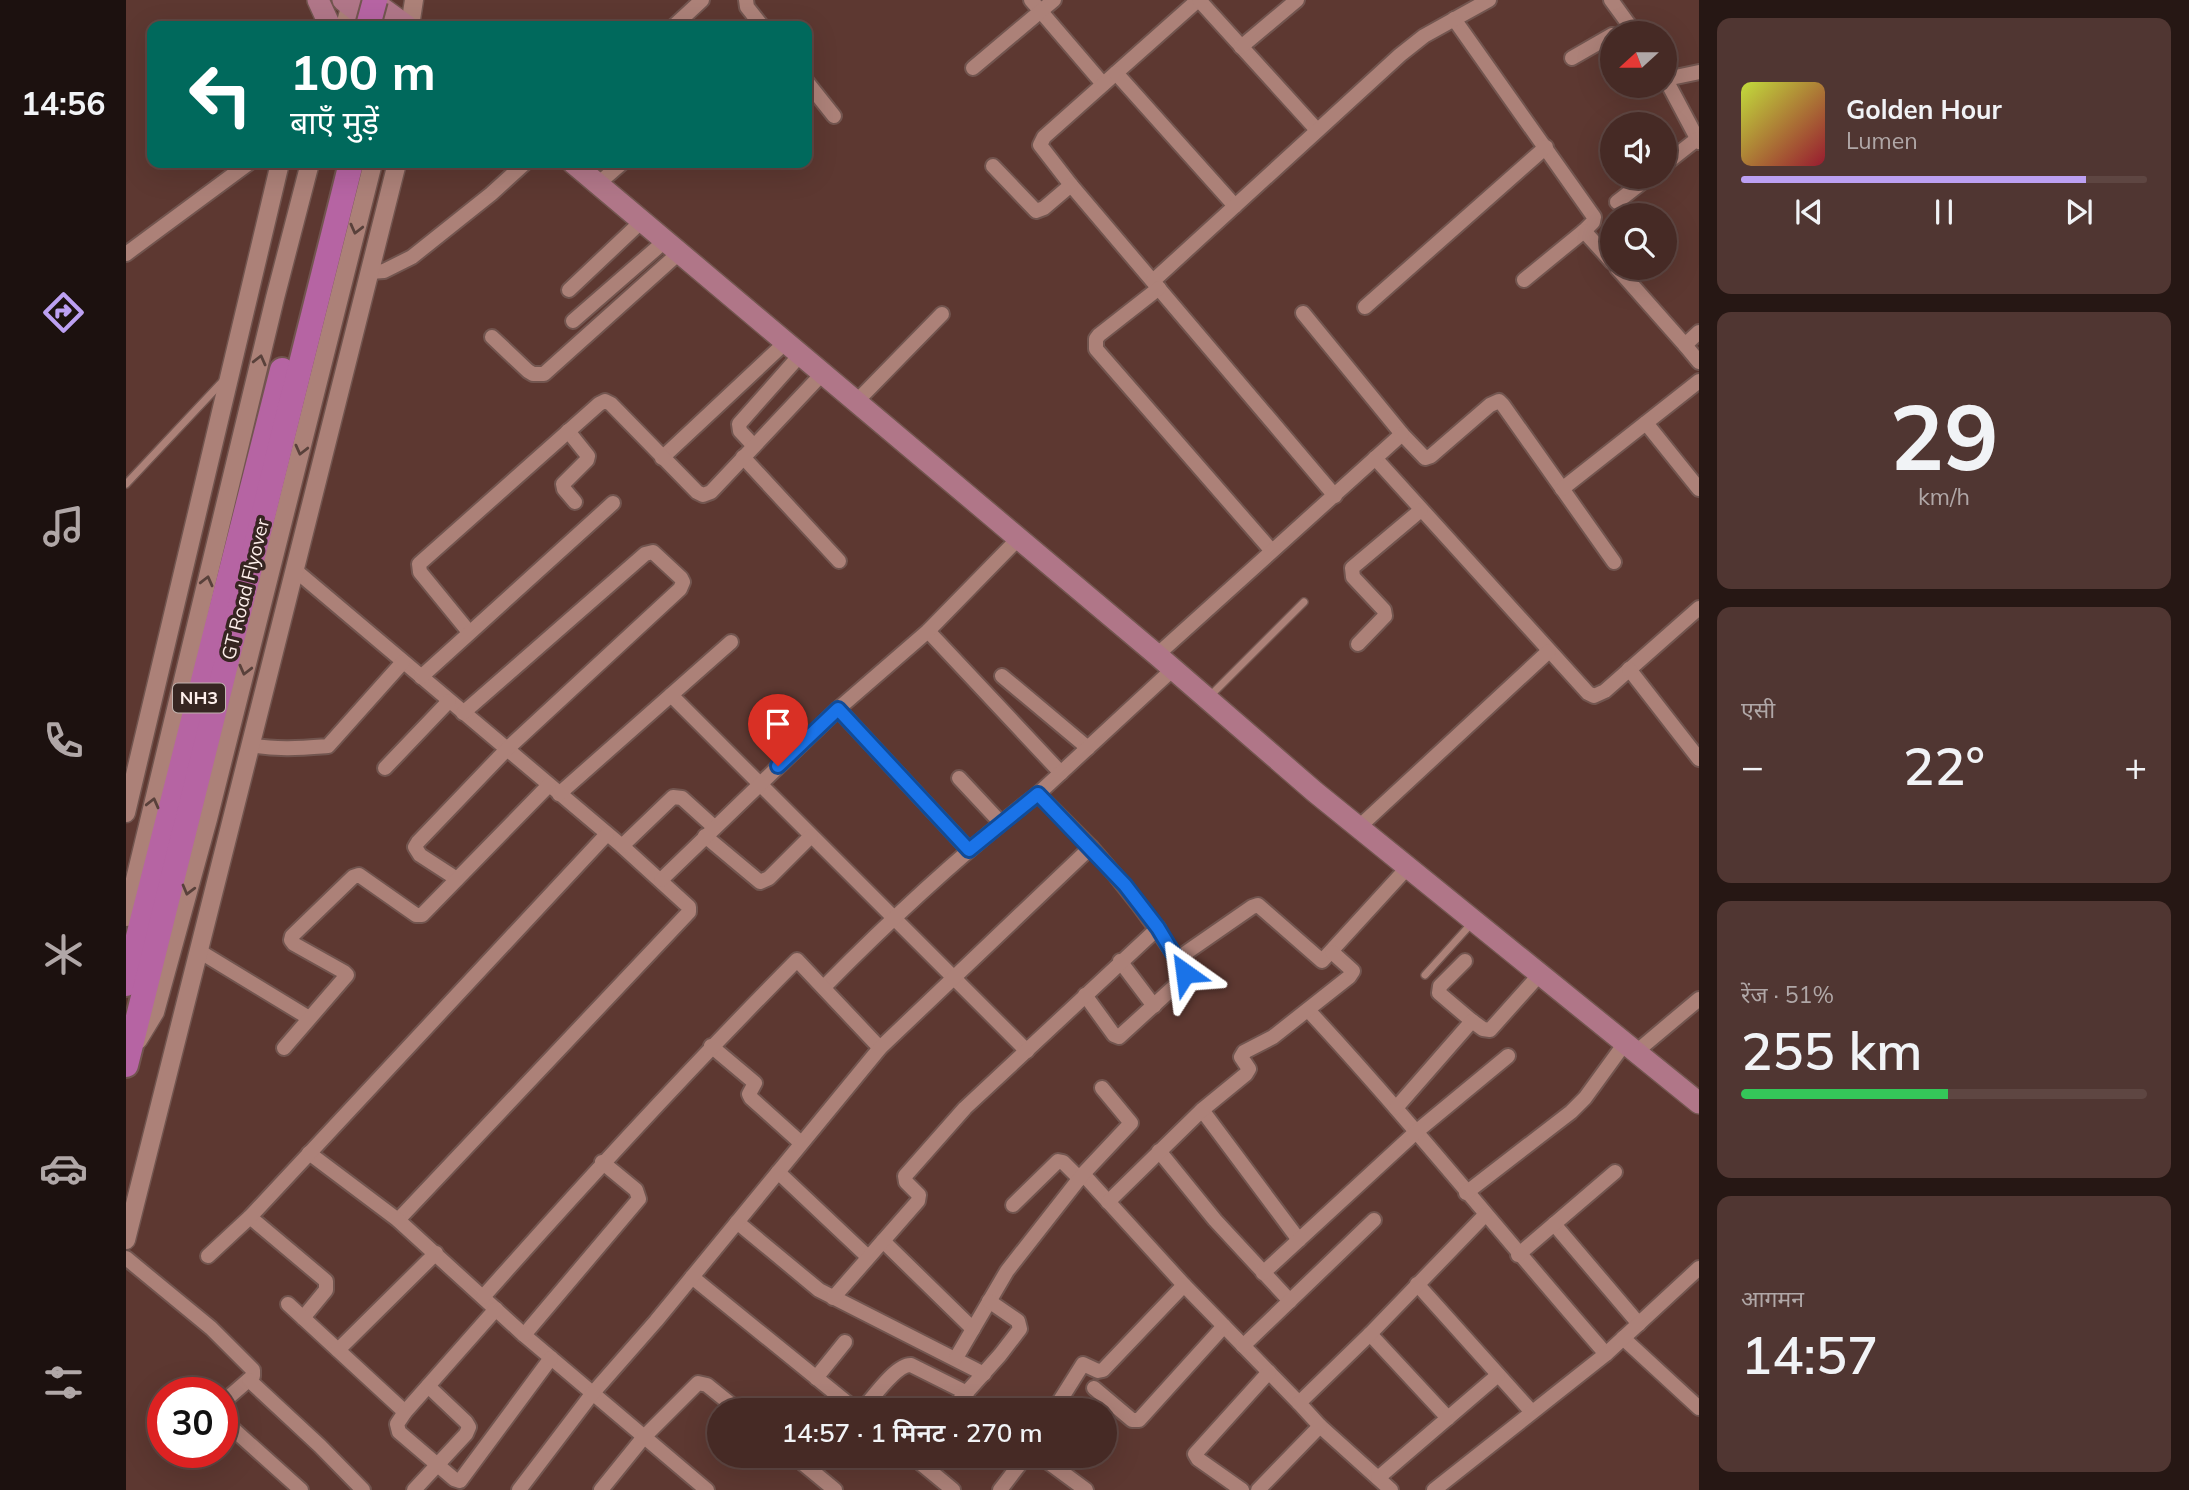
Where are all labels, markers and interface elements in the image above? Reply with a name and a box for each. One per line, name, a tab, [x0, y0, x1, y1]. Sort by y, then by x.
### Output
north arrow	[1600, 21, 1676, 98]
map controls	[1600, 21, 1677, 280]
text: 100 m	[290, 41, 436, 102]
icon: left	[175, 49, 266, 140]
text: 14:56	[21, 83, 105, 123]
text: Golden Hour	[1846, 93, 2002, 126]
text: बाएँ मुड़ें	[290, 102, 379, 142]
button: sound	[1600, 112, 1677, 189]
text: Lumen	[1846, 126, 1918, 155]
icon: previous	[1790, 193, 1828, 231]
icon: pause	[1925, 193, 1963, 231]
icon: next	[2060, 193, 2098, 231]
button: search	[1600, 203, 1677, 280]
one-way arrow	[350, 223, 364, 235]
icon: directions	[39, 288, 88, 337]
one-way arrow	[252, 354, 266, 366]
text: 29	[1889, 379, 1999, 493]
one-way arrow	[295, 443, 309, 455]
text: km/h	[1918, 482, 1970, 511]
icon: music	[39, 502, 88, 551]
street label: GT Road Flyover	[216, 516, 274, 662]
one-way arrow	[199, 575, 213, 587]
one-way arrow	[239, 664, 253, 676]
road number: NH3	[173, 684, 225, 712]
pin	[748, 694, 808, 766]
text: एसी	[1741, 695, 1775, 724]
icon: arrive	[759, 705, 797, 743]
icon: phone	[39, 716, 88, 765]
text: 22°	[1903, 733, 1985, 798]
text: −	[1741, 742, 1764, 790]
text: +	[2124, 742, 2147, 790]
one-way arrow	[145, 797, 160, 809]
one-way arrow	[182, 884, 197, 896]
icon: climate	[39, 930, 88, 979]
position arrow	[1148, 936, 1222, 1010]
text: रेंज · 51%	[1741, 980, 1834, 1009]
text: 255 km	[1741, 1018, 1922, 1083]
icon: car	[39, 1144, 88, 1193]
text: आगमन	[1741, 1284, 1804, 1313]
text: 14:57	[1741, 1322, 1878, 1387]
icon: filters	[39, 1358, 88, 1407]
speed limit sign: 30	[147, 1377, 238, 1468]
text: 14:57 · 1 मिनट · 270 m	[782, 1416, 1042, 1449]

